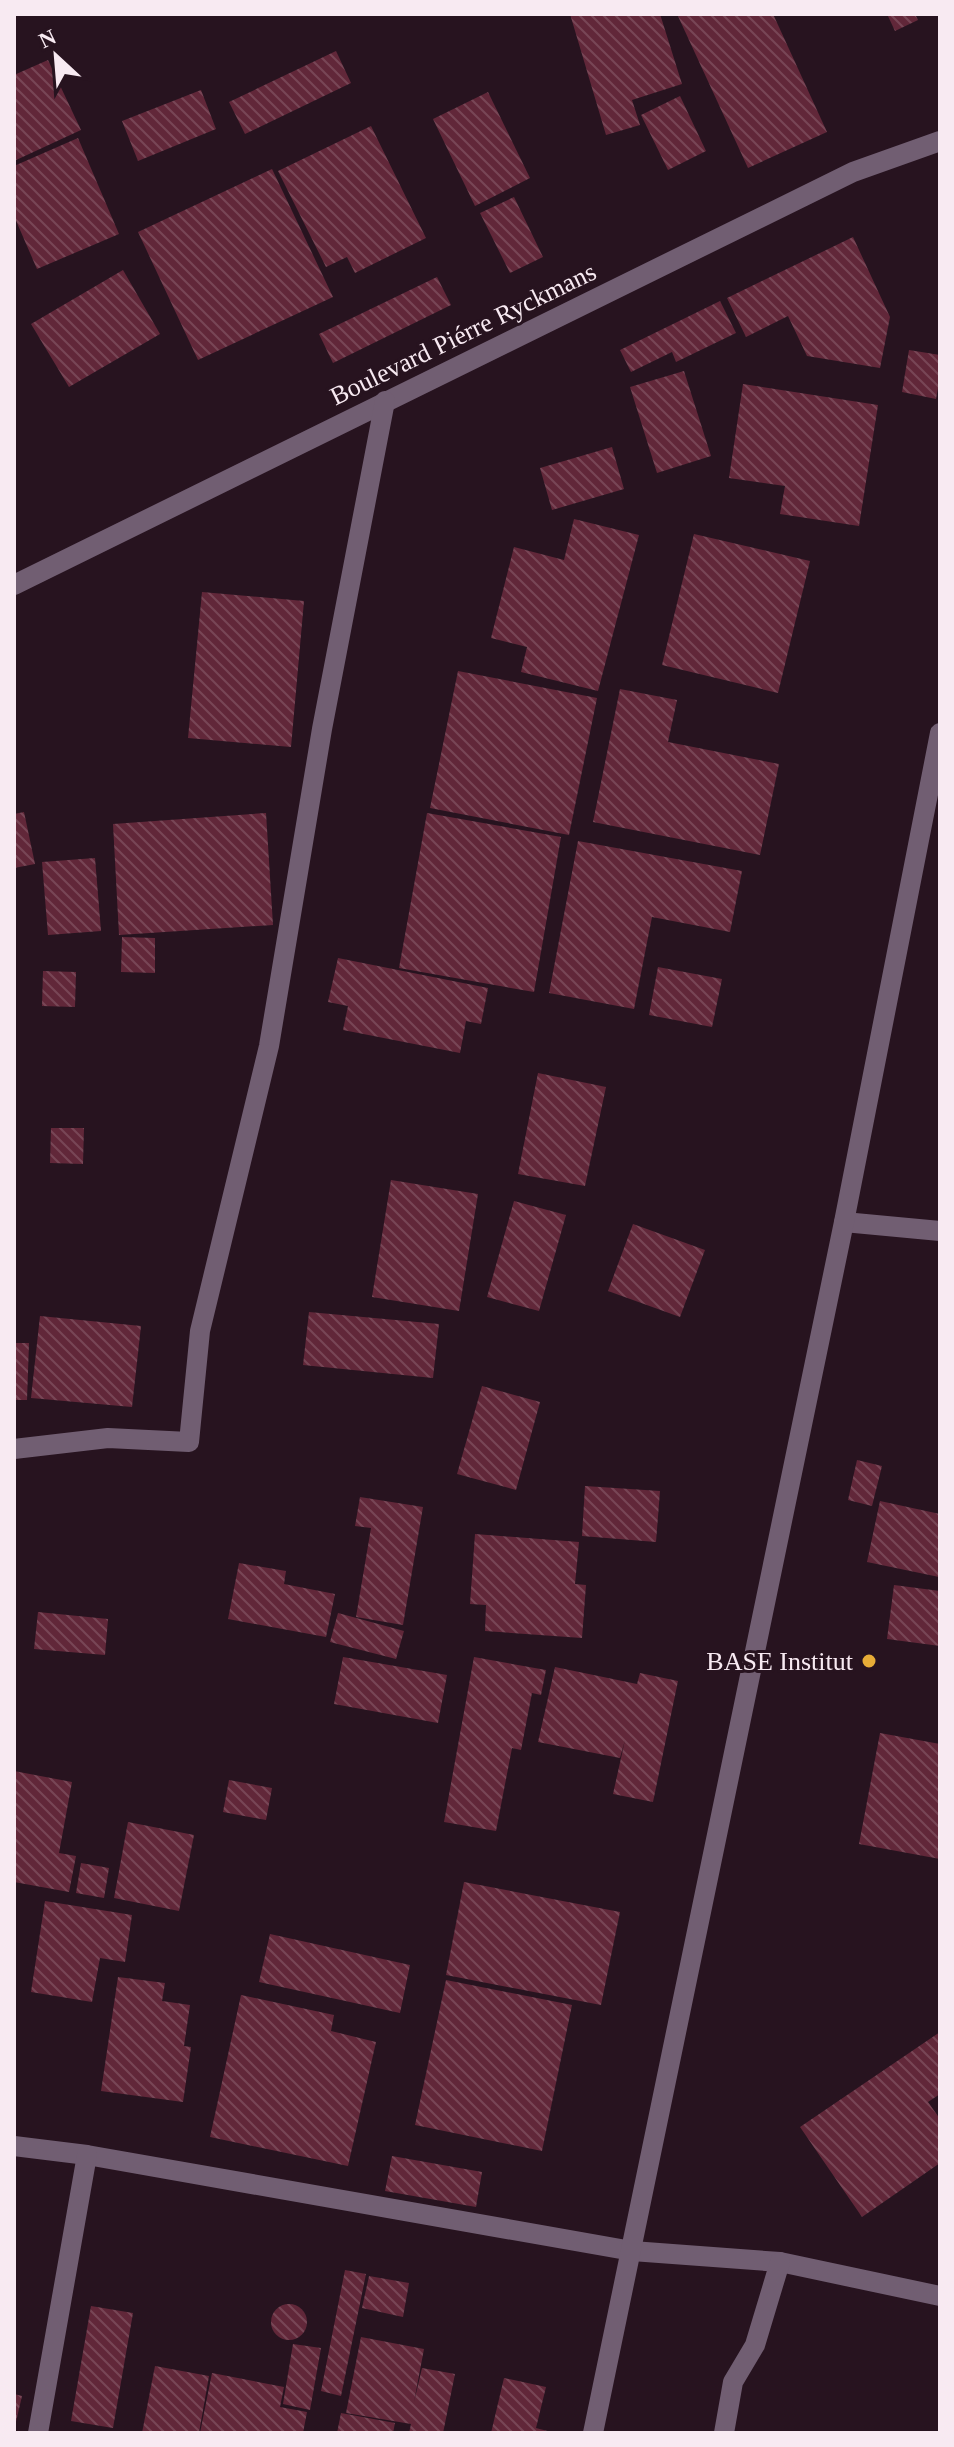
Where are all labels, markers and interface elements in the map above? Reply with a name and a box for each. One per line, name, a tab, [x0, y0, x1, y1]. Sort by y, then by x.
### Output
north arrow	[16, 16, 96, 96]
text: N	[35, 24, 60, 53]
street label: Boulevard Piérre Ryckmans	[325, 257, 601, 411]
place label: BASE Institut	[706, 1647, 854, 1676]
marker: BASE Institut	[860, 1652, 878, 1670]

